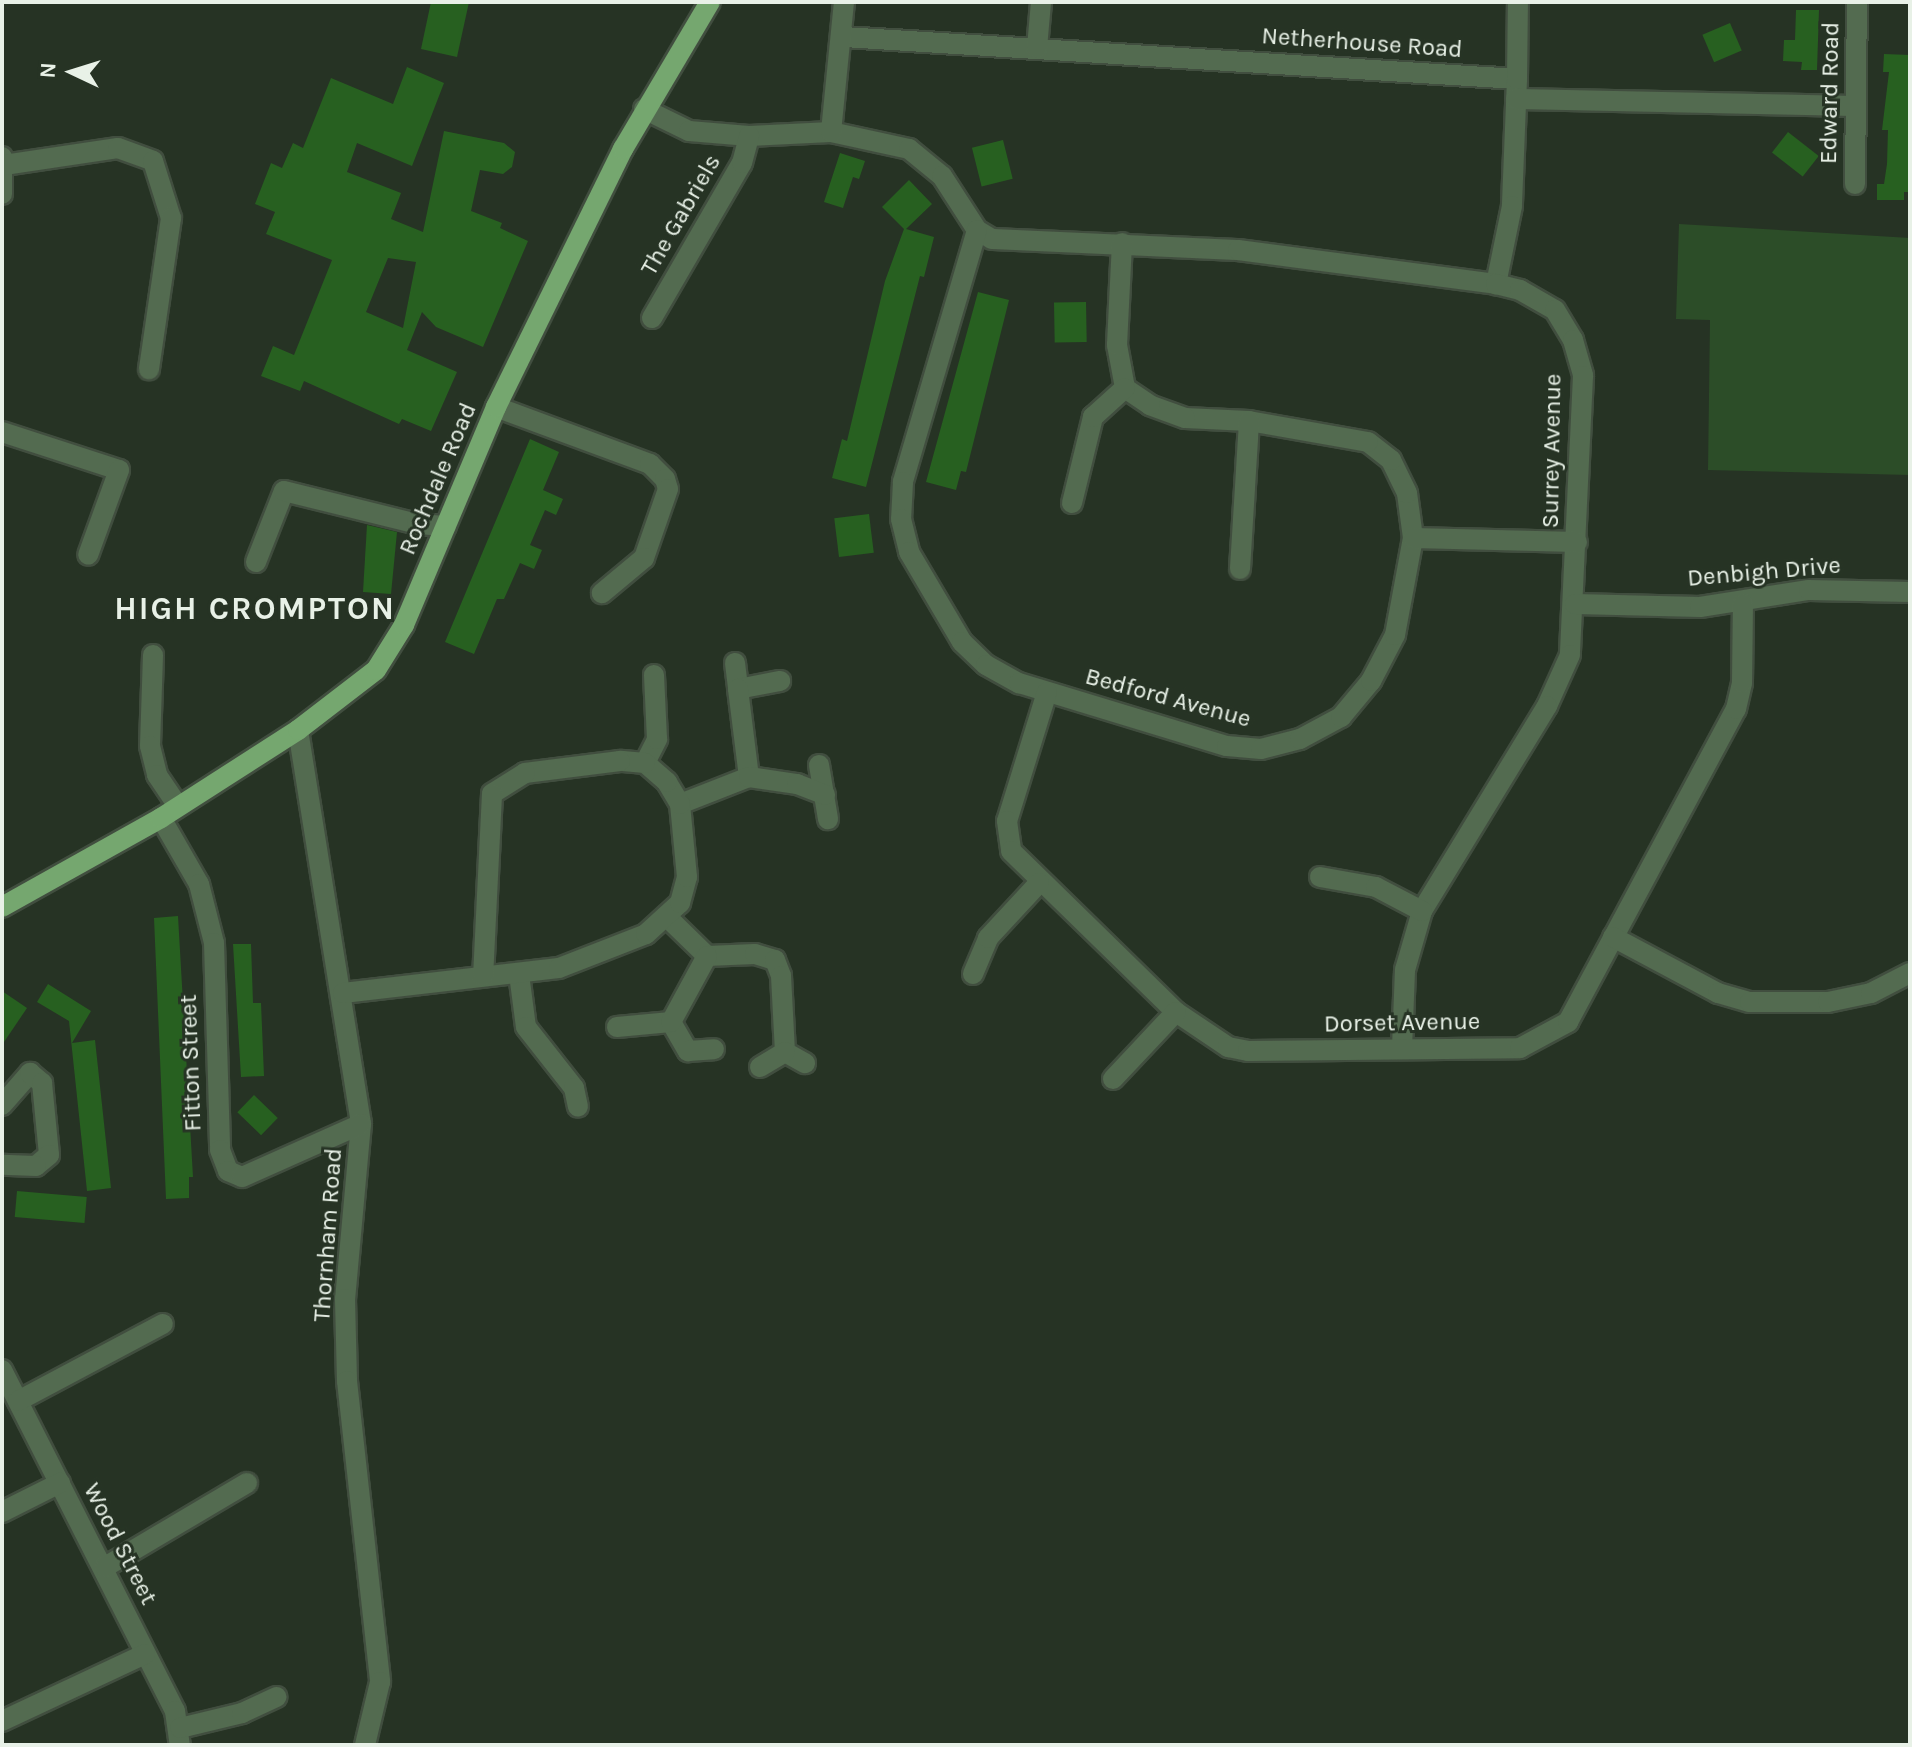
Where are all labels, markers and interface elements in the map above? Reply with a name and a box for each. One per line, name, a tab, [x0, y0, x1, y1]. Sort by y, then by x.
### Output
street label: Netherhouse Road	[1261, 22, 1463, 64]
street label: Edward Road	[1814, 22, 1846, 164]
north arrow	[32, 32, 112, 112]
text: N	[35, 62, 62, 79]
street label: The Gabriels	[635, 149, 727, 281]
street label: Surrey Avenue	[1536, 373, 1568, 529]
street label: Rochdale Road	[393, 399, 483, 559]
street label: Denbigh Drive	[1686, 551, 1842, 593]
district label: HIGH CROMPTON	[114, 590, 396, 628]
street label: Bedford Avenue	[1082, 662, 1254, 734]
street label: Fitton Street	[174, 994, 208, 1132]
street label: Dorset Avenue	[1324, 1007, 1480, 1039]
street label: Thornham Road	[308, 1147, 348, 1323]
street label: Wood Street	[77, 1478, 163, 1610]

